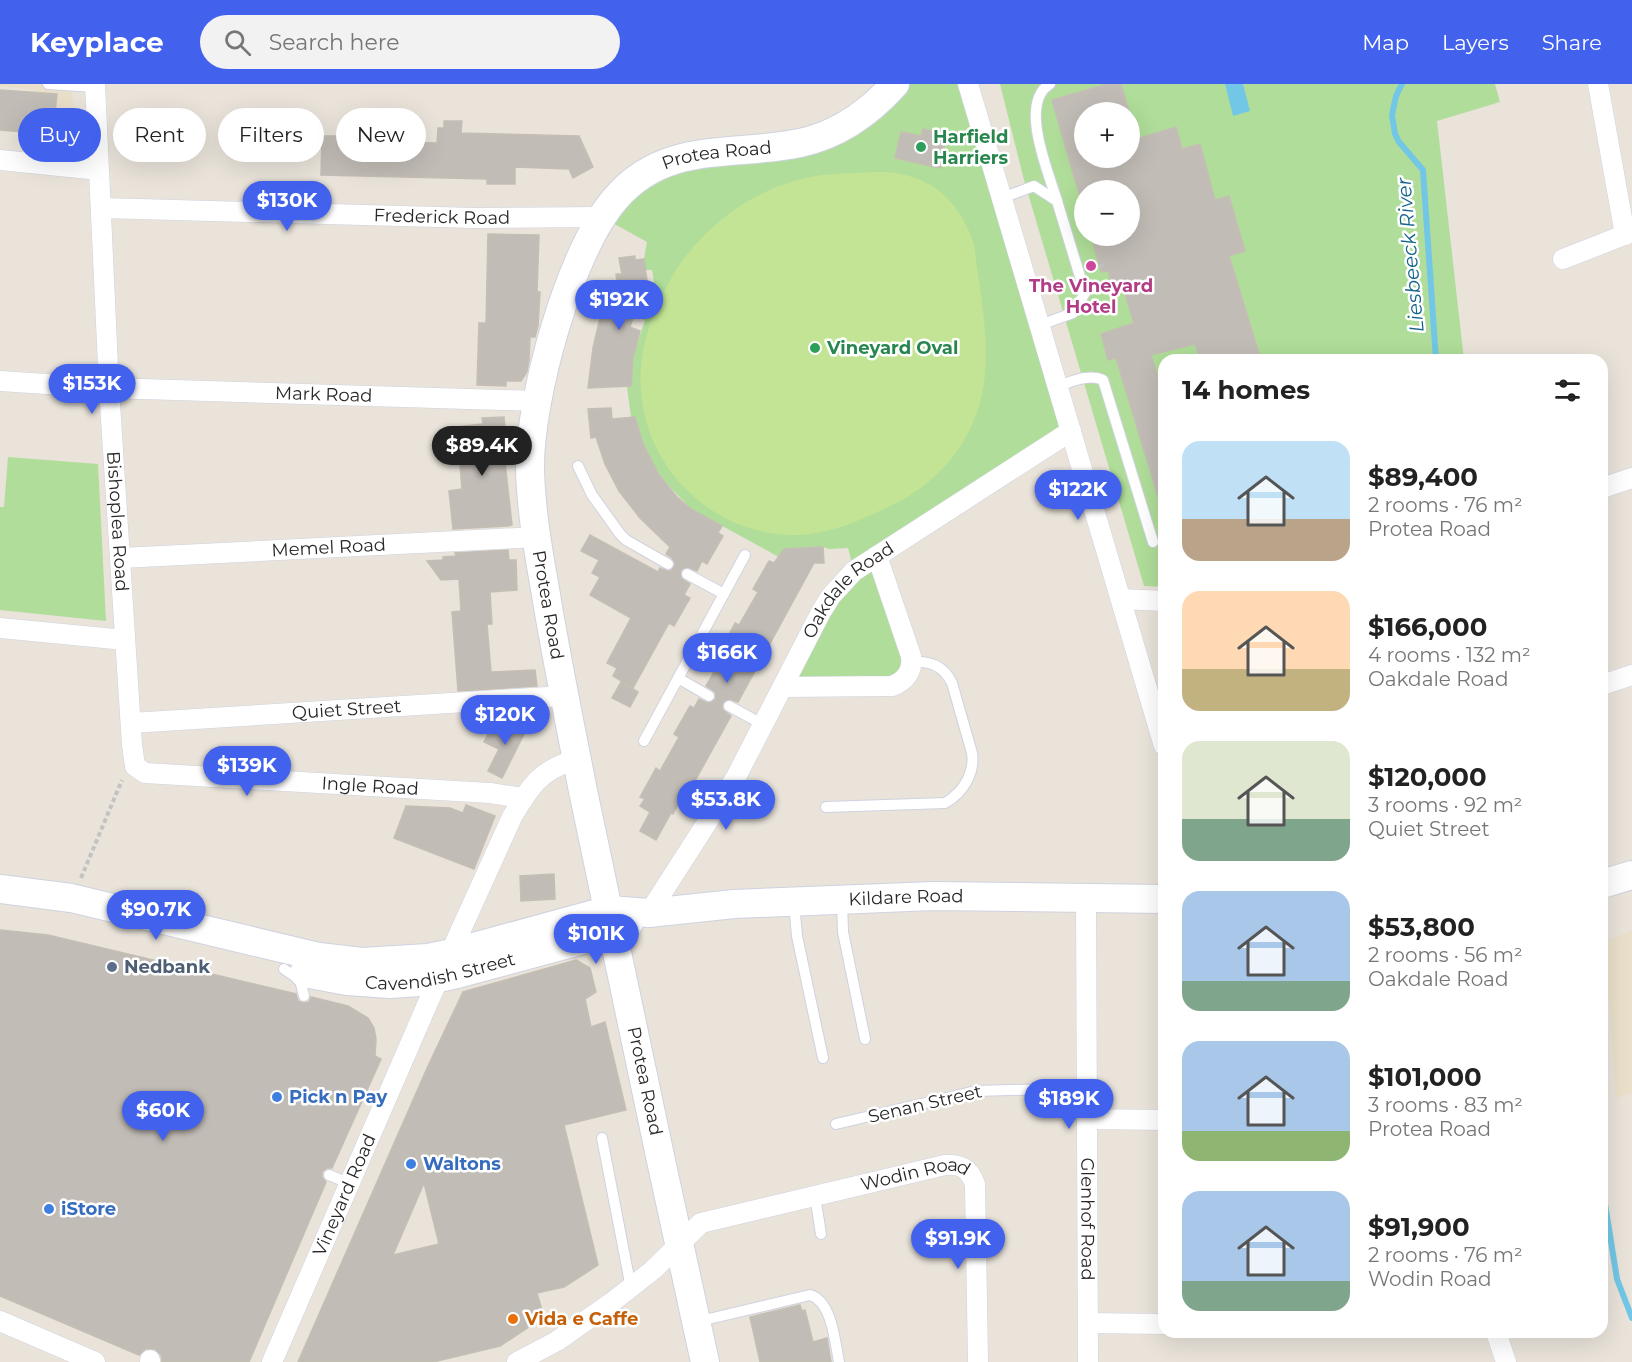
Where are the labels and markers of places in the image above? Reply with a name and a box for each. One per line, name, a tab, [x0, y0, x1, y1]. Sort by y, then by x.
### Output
place label: Harfield Harriers	[933, 126, 1009, 169]
marker: Harfield Harriers	[914, 140, 928, 154]
pin: $130K	[245, 181, 329, 232]
marker: The Vineyard Hotel	[1084, 259, 1098, 273]
place label: The Vineyard Hotel	[1029, 275, 1153, 318]
pin: $192K	[577, 280, 661, 331]
place label: Vineyard Oval	[826, 337, 958, 359]
marker: Vineyard Oval	[808, 341, 822, 355]
pin: $153K	[50, 364, 134, 415]
pin: $89.4K	[433, 426, 531, 477]
pin: $122K	[1036, 470, 1120, 521]
pin: $166K	[685, 633, 769, 684]
pin: $120K	[463, 695, 547, 746]
pin: $139K	[205, 746, 289, 797]
pin: $53.8K	[677, 780, 775, 831]
pin: $90.7K	[107, 890, 205, 941]
pin: $101K	[554, 914, 638, 965]
place label: Nedbank	[124, 956, 210, 978]
marker: Nedbank	[105, 960, 119, 974]
pin: $189K	[1027, 1079, 1111, 1130]
place label: Pick n Pay	[289, 1086, 387, 1108]
marker: Pick n Pay	[270, 1090, 284, 1104]
pin: $60K	[127, 1091, 199, 1142]
place label: Waltons	[423, 1153, 501, 1175]
marker: Waltons	[404, 1157, 418, 1171]
place label: iStore	[61, 1198, 116, 1220]
marker: iStore	[42, 1202, 56, 1216]
pin: $91.9K	[909, 1219, 1007, 1270]
place label: Vida e Caffe	[524, 1308, 638, 1330]
marker: Vida e Caffe	[506, 1312, 520, 1326]

